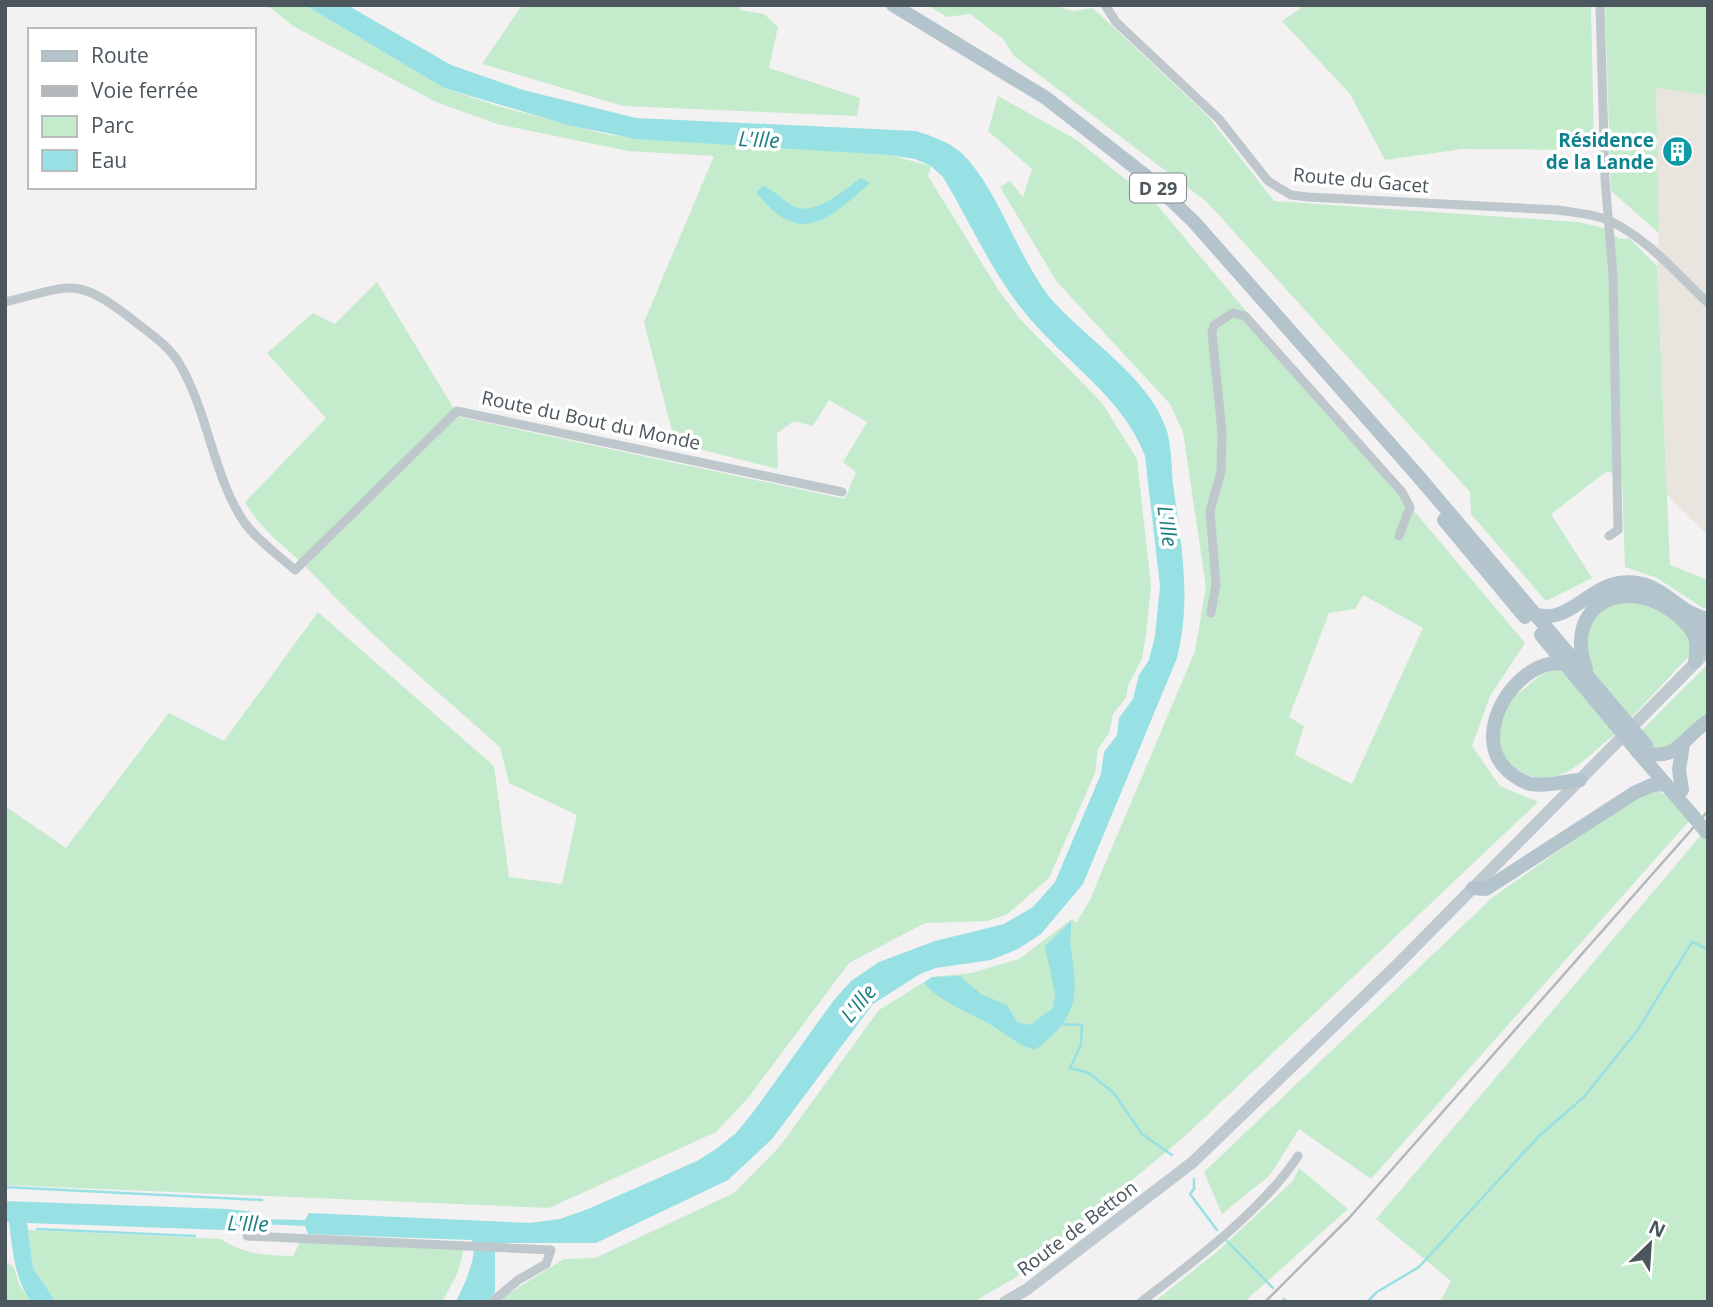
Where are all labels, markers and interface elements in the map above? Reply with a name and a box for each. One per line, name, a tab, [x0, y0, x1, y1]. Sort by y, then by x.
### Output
legend	[28, 28, 256, 189]
text: Route	[91, 41, 149, 69]
text: Voie ferrée	[91, 76, 198, 104]
text: Parc	[91, 111, 134, 139]
water label: L'Ille	[738, 124, 780, 154]
place label: Résidence de la Lande	[1546, 127, 1654, 175]
building icon: Résidence de la Lande	[1660, 134, 1694, 168]
text: Eau	[91, 146, 127, 174]
street label: Route du Gacet	[1292, 161, 1430, 199]
road number: D 29	[1130, 174, 1186, 202]
street label: Route du Bout du Monde	[479, 384, 703, 456]
water label: L'Ille	[1151, 504, 1185, 548]
water label: L'Ille	[834, 978, 882, 1028]
street label: Route de Betton	[1012, 1174, 1142, 1282]
water label: L'Ille	[227, 1208, 269, 1238]
north arrow	[1615, 1209, 1685, 1279]
text: N	[1645, 1214, 1670, 1244]

